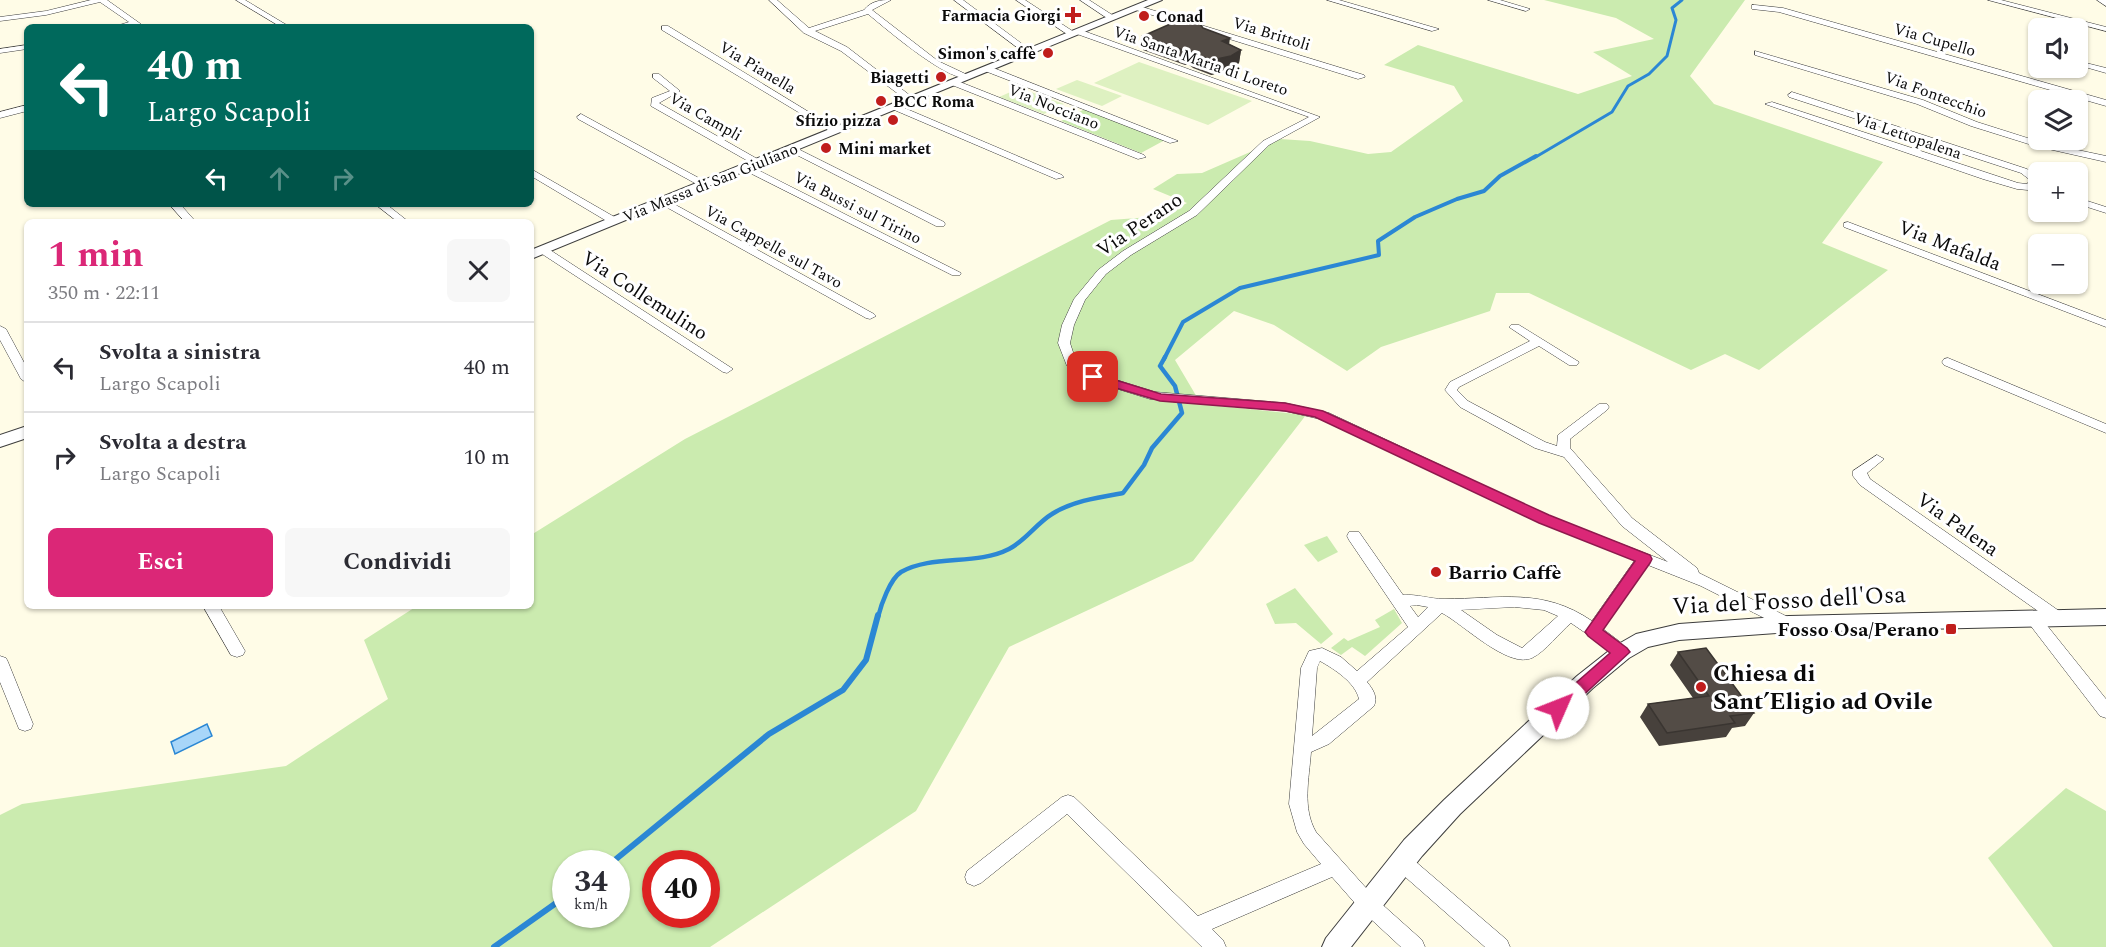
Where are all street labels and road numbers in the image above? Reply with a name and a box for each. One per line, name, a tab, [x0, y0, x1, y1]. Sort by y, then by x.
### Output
street label: Via Brittoli	[1230, 11, 1314, 57]
street label: Via Cupello	[1891, 17, 1979, 63]
street label: Via Santa Maria di Loreto	[1110, 20, 1291, 102]
street label: Via Pianella	[714, 35, 801, 100]
street label: Via Fontecchio	[1881, 65, 1990, 125]
street label: Via Nocciano	[1004, 78, 1103, 136]
street label: Via Campli	[665, 86, 746, 147]
street label: Via Lettopalena	[1850, 106, 1965, 166]
street label: Via Massa di San Giuliano	[619, 137, 802, 229]
street label: Via Bussi sul Tirino	[789, 165, 926, 250]
street label: Via Perano	[1090, 185, 1189, 265]
street label: Via Cappelle sul Tavo	[700, 199, 847, 295]
street label: Via Mafalda	[1894, 213, 2006, 279]
street label: Via Collemulino	[575, 244, 714, 348]
street label: Via Palena	[1910, 485, 2005, 564]
street label: Via del Fosso dell'Osa	[1671, 577, 1907, 625]

